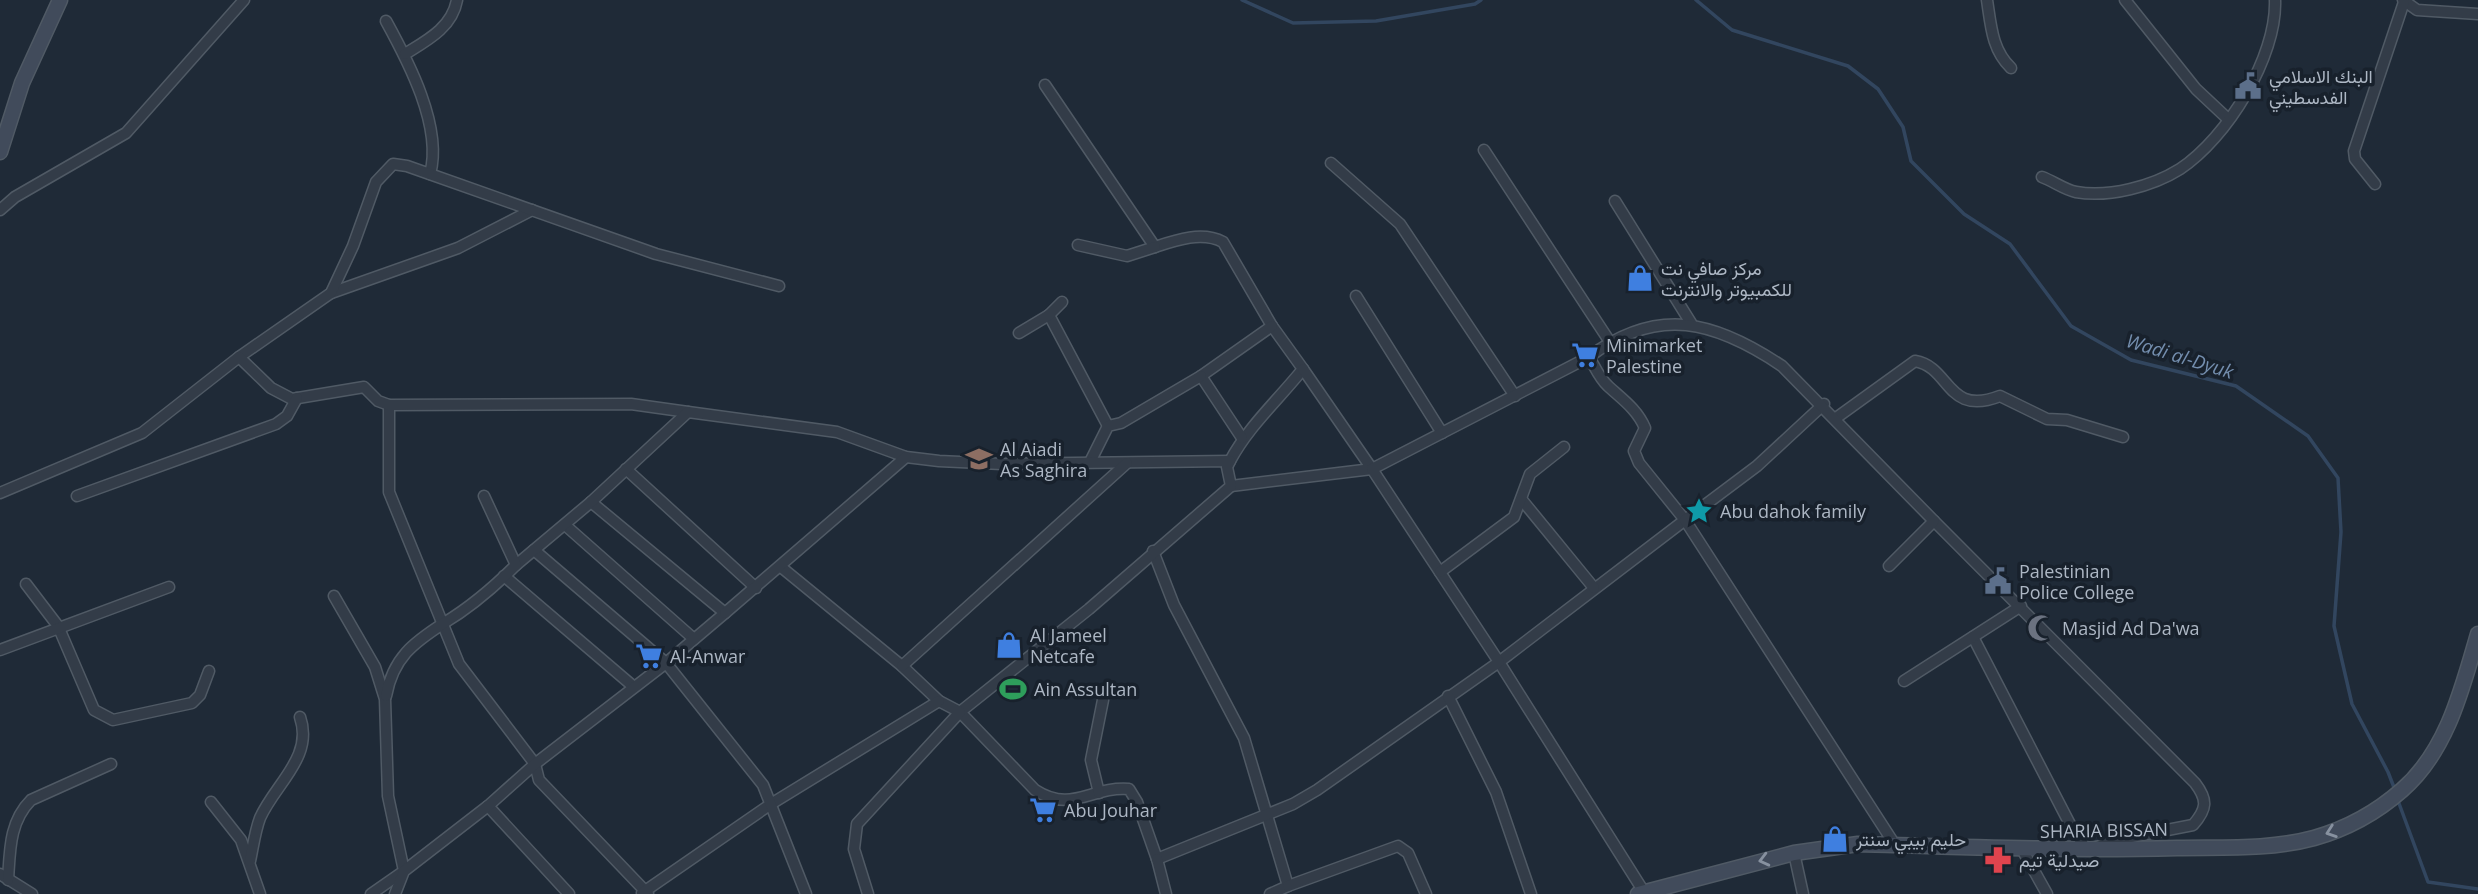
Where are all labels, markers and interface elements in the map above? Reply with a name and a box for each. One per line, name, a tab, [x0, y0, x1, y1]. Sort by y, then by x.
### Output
place label: البنك الاسلامي الفدسطيني	[2269, 64, 2373, 113]
public building icon: البنك الاسلامي الفدسطيني	[2233, 71, 2263, 101]
place label: مركز صافي نت للكمبيوتر والانترنت	[1661, 256, 1792, 301]
shop icon: مركز صافي نت للكمبيوتر والانترنت	[1625, 263, 1655, 293]
water label: Wadi al-Dyuk	[2123, 327, 2237, 385]
place label: Minimarket Palestine	[1606, 333, 1702, 378]
supermarket icon: Minimarket Palestine	[1570, 340, 1600, 370]
place label: Al Aiadi As Saghira	[1000, 437, 1087, 482]
school or university icon: Al Aiadi As Saghira	[964, 444, 994, 474]
place icon: Abu dahok family	[1684, 496, 1714, 526]
place label: Abu dahok family	[1720, 499, 1867, 523]
place label: Palestinian Police College	[2019, 559, 2134, 604]
public building icon: Palestinian Police College	[1983, 566, 2013, 596]
mosque icon: Masjid Ad Da'wa	[2026, 613, 2056, 643]
place label: Masjid Ad Da'wa	[2062, 616, 2200, 640]
place label: Al Jameel Netcafe	[1030, 623, 1107, 668]
shop icon: Al Jameel Netcafe	[994, 630, 1024, 660]
supermarket icon: Al-Anwar	[634, 641, 664, 671]
place label: Al-Anwar	[670, 644, 746, 668]
sports icon: Ain Assultan	[998, 674, 1028, 704]
place label: Ain Assultan	[1034, 677, 1137, 701]
supermarket icon: Abu Jouhar	[1028, 795, 1058, 825]
place label: Abu Jouhar	[1064, 798, 1158, 822]
street label: SHARIA BISSAN	[2040, 817, 2168, 843]
shop icon: حليم بيبي سنتر	[1820, 824, 1850, 854]
one-way arrow	[2326, 824, 2338, 838]
place label: حليم بيبي سنتر	[1855, 827, 1966, 855]
pharmacy icon: صيدلية تيم	[1983, 845, 2013, 875]
place label: صيدلية تيم	[2019, 848, 2099, 873]
one-way arrow	[1759, 852, 1771, 866]

